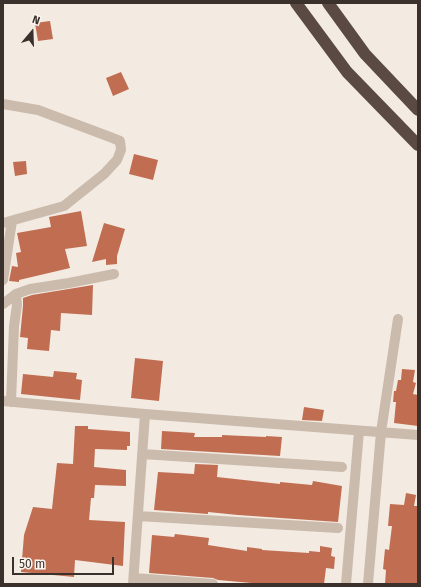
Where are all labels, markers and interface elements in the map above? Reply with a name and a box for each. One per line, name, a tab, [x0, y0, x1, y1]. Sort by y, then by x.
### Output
north arrow	[12, 12, 52, 52]
text: N	[30, 13, 42, 28]
scale bar	[14, 549, 116, 575]
text: 50 m	[19, 557, 45, 571]

